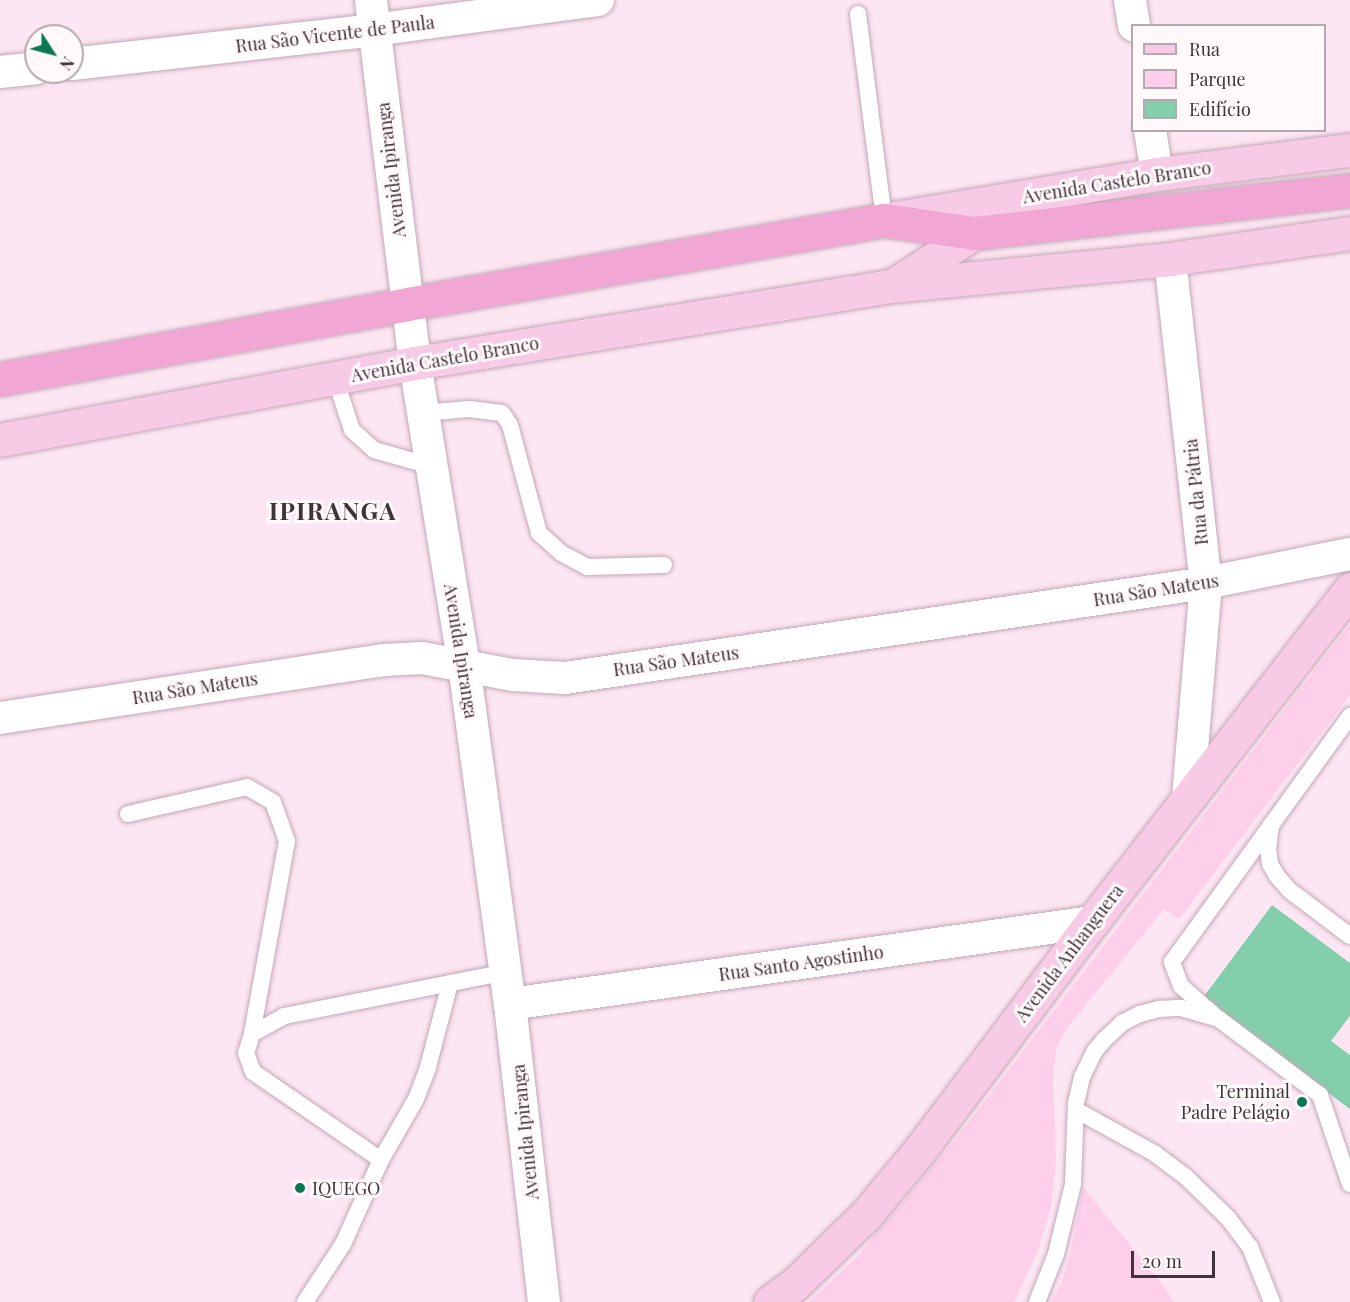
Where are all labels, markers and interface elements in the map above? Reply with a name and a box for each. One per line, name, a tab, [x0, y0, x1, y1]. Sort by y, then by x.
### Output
street label: Rua São Vicente de Paula	[234, 11, 436, 57]
north arrow	[24, 24, 84, 84]
legend	[1131, 24, 1326, 132]
text: Rua	[1189, 37, 1220, 61]
text: N	[55, 53, 79, 75]
text: Parque	[1189, 67, 1246, 91]
text: Edifício	[1189, 97, 1251, 121]
street label: Avenida Ipiranga	[372, 101, 410, 239]
street label: Avenida Castelo Branco	[1021, 156, 1213, 208]
street label: Avenida Castelo Branco	[349, 332, 541, 386]
street label: Rua da Pátria	[1180, 437, 1212, 547]
district label: IPIRANGA	[269, 497, 397, 525]
street label: Rua São Mateus	[1092, 569, 1220, 611]
street label: Avenida Ipiranga	[440, 582, 482, 720]
street label: Rua São Mateus	[612, 641, 740, 681]
street label: Rua São Mateus	[131, 667, 259, 709]
street label: Avenida Anhanguera	[1010, 880, 1128, 1026]
street label: Rua Santo Agostinho	[717, 941, 885, 985]
street label: Avenida Ipiranga	[507, 1063, 543, 1201]
place label: Terminal Padre Pelágio	[1181, 1081, 1290, 1124]
marker: Terminal Padre Pelágio	[1295, 1095, 1309, 1109]
place label: IQUEGO	[312, 1177, 380, 1199]
marker: IQUEGO	[293, 1181, 307, 1195]
scale bar	[1134, 1239, 1218, 1277]
text: 20 m	[1142, 1249, 1182, 1273]

